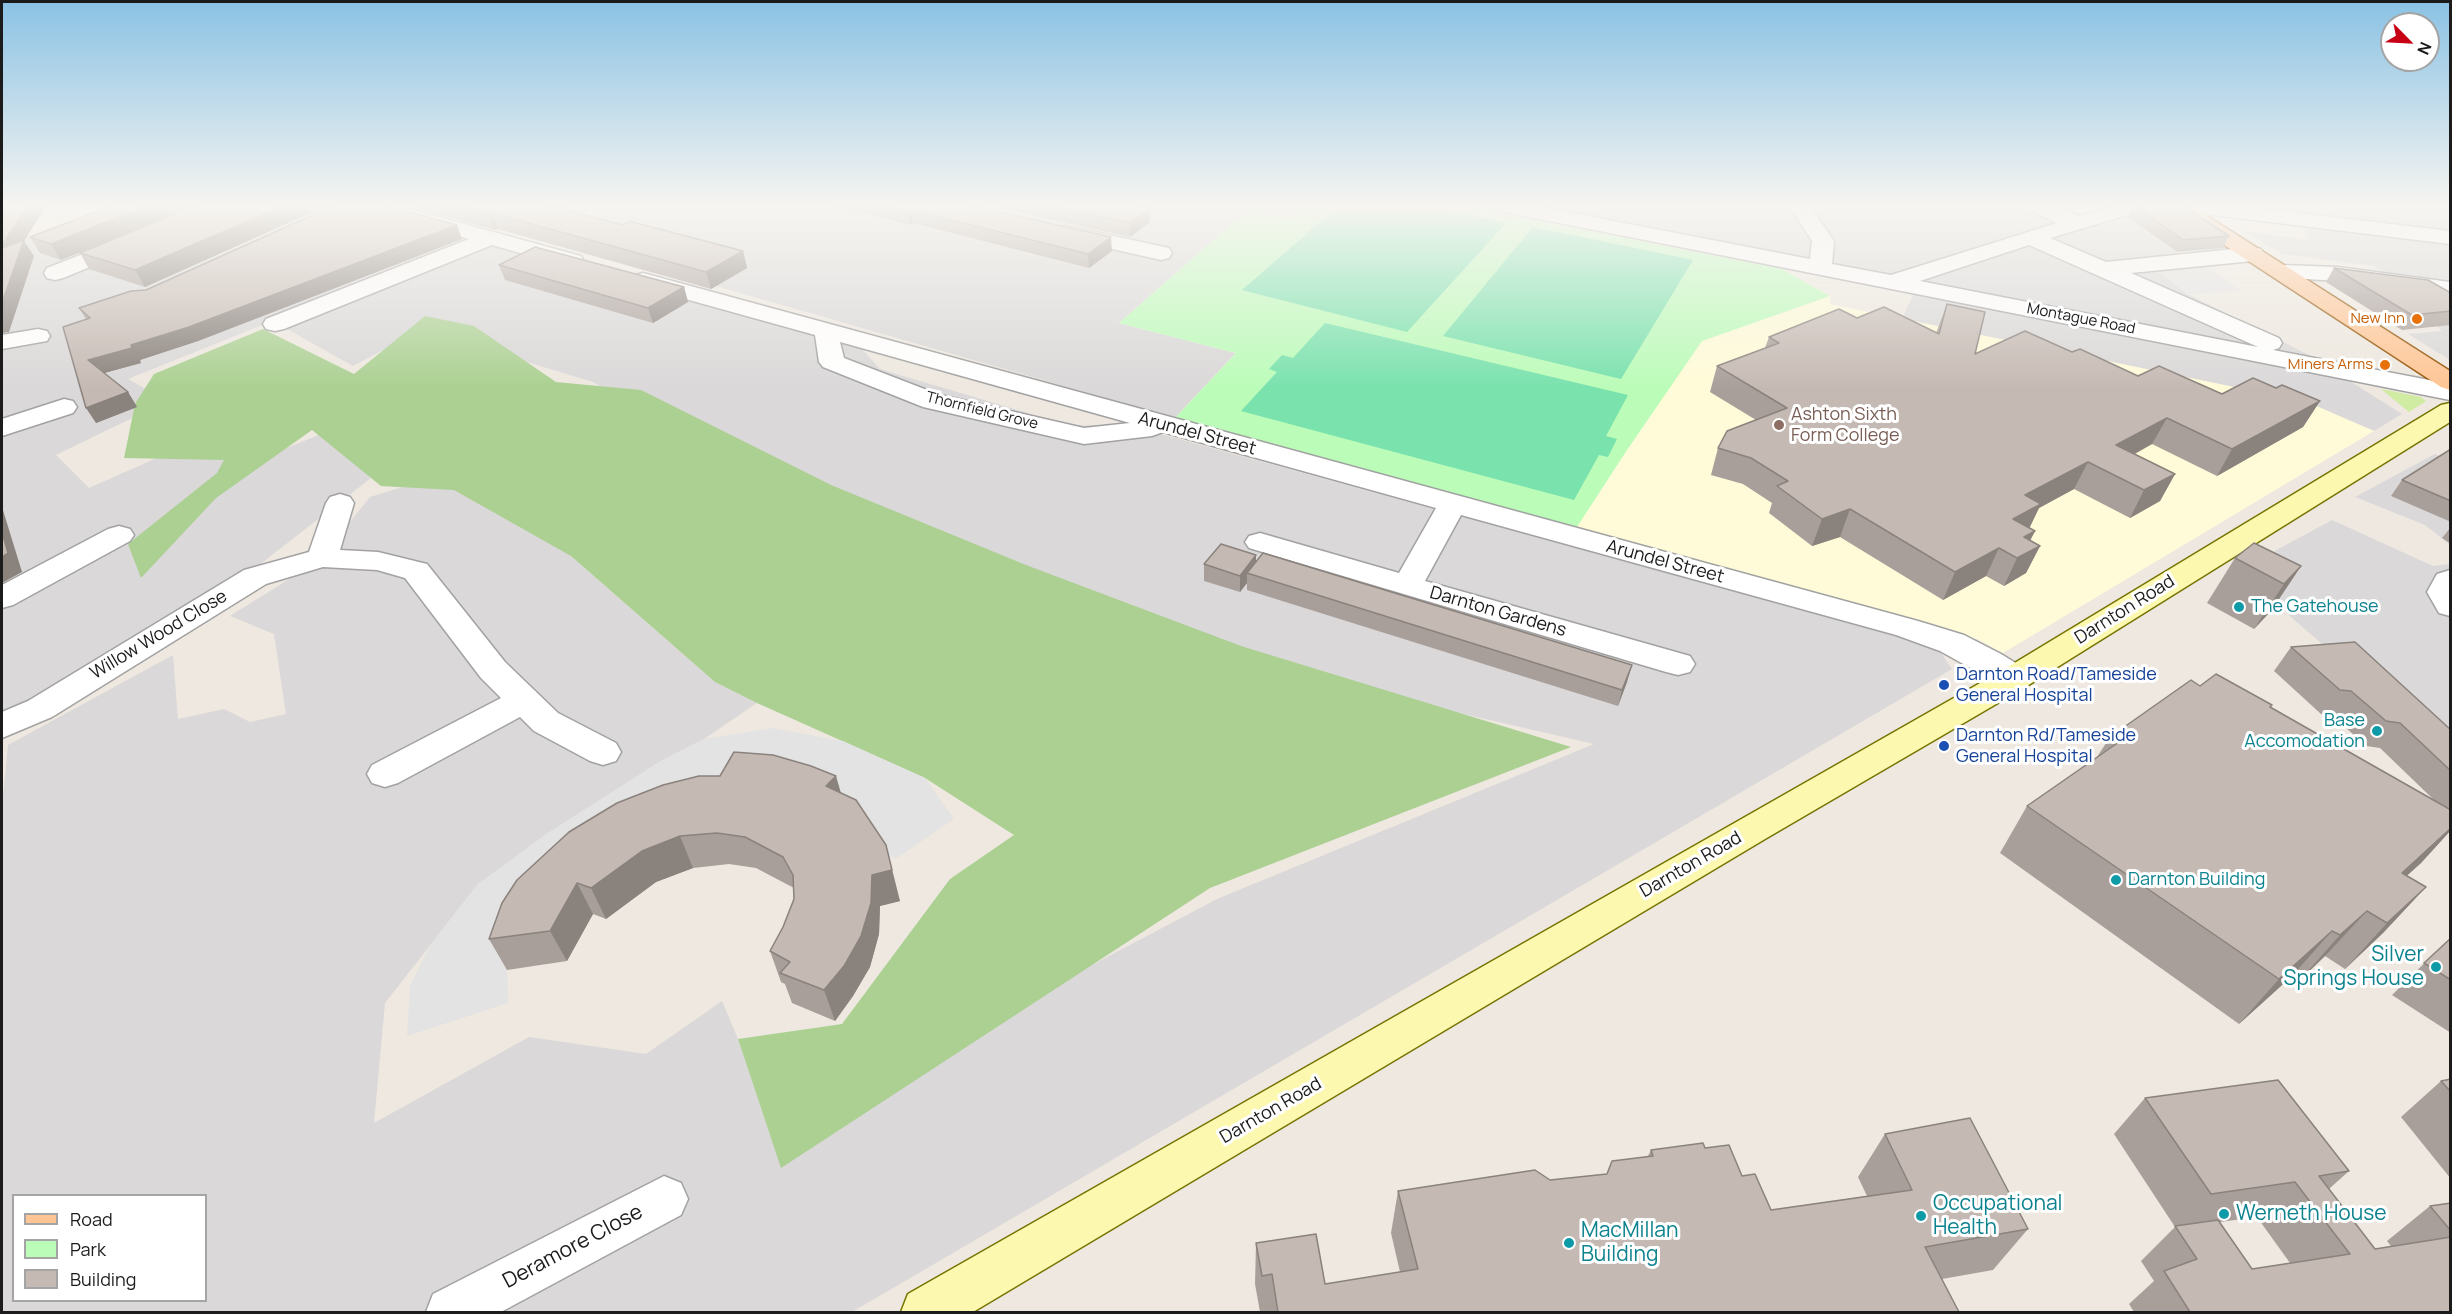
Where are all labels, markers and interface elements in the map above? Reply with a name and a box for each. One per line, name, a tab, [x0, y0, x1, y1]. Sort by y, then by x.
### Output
north arrow	[2380, 12, 2440, 72]
text: N	[2412, 39, 2437, 58]
street label: Montague Road	[2025, 300, 2137, 338]
place label: New Inn	[2350, 310, 2405, 328]
marker: New Inn	[2410, 312, 2424, 326]
place label: Miners Arms	[2288, 356, 2373, 374]
marker: Miners Arms	[2378, 358, 2392, 372]
street label: Thornfield Grove	[924, 388, 1040, 434]
place label: Ashton Sixth Form College	[1791, 404, 1899, 446]
street label: Arundel Street	[1136, 408, 1258, 460]
marker: Ashton Sixth Form College	[1772, 418, 1786, 432]
street label: Arundel Street	[1604, 536, 1726, 588]
street label: Darnton Road	[2071, 571, 2179, 649]
street label: Darnton Gardens	[1427, 582, 1569, 642]
street label: Willow Wood Close	[87, 586, 231, 684]
place label: The Gatehouse	[2251, 596, 2379, 618]
marker: The Gatehouse	[2232, 600, 2246, 614]
place label: Darnton Road/Tameside General Hospital	[1956, 664, 2157, 706]
marker: Darnton Road/Tameside General Hospital	[1937, 678, 1951, 692]
place label: Base Accomodation	[2244, 710, 2365, 752]
marker: Base Accomodation	[2370, 724, 2384, 738]
place label: Darnton Rd/Tameside General Hospital	[1956, 725, 2136, 768]
marker: Darnton Rd/Tameside General Hospital	[1937, 739, 1951, 753]
street label: Darnton Road	[1636, 827, 1746, 903]
place label: Darnton Building	[2128, 869, 2265, 891]
marker: Darnton Building	[2109, 873, 2123, 887]
place label: Silver Springs House	[2283, 942, 2424, 992]
marker: Silver Springs House	[2429, 960, 2443, 974]
street label: Darnton Road	[1216, 1073, 1326, 1149]
place label: Occupational Health	[1933, 1191, 2062, 1241]
legend	[12, 1194, 207, 1302]
street label: Deramore Close	[499, 1200, 647, 1294]
place label: Werneth House	[2236, 1201, 2387, 1227]
text: Road	[70, 1207, 113, 1231]
marker: Werneth House	[2217, 1207, 2231, 1221]
marker: Occupational Health	[1914, 1209, 1928, 1223]
place label: MacMillan Building	[1581, 1218, 1678, 1268]
marker: MacMillan Building	[1562, 1236, 1576, 1250]
text: Park	[70, 1237, 106, 1261]
text: Building	[70, 1267, 136, 1291]

